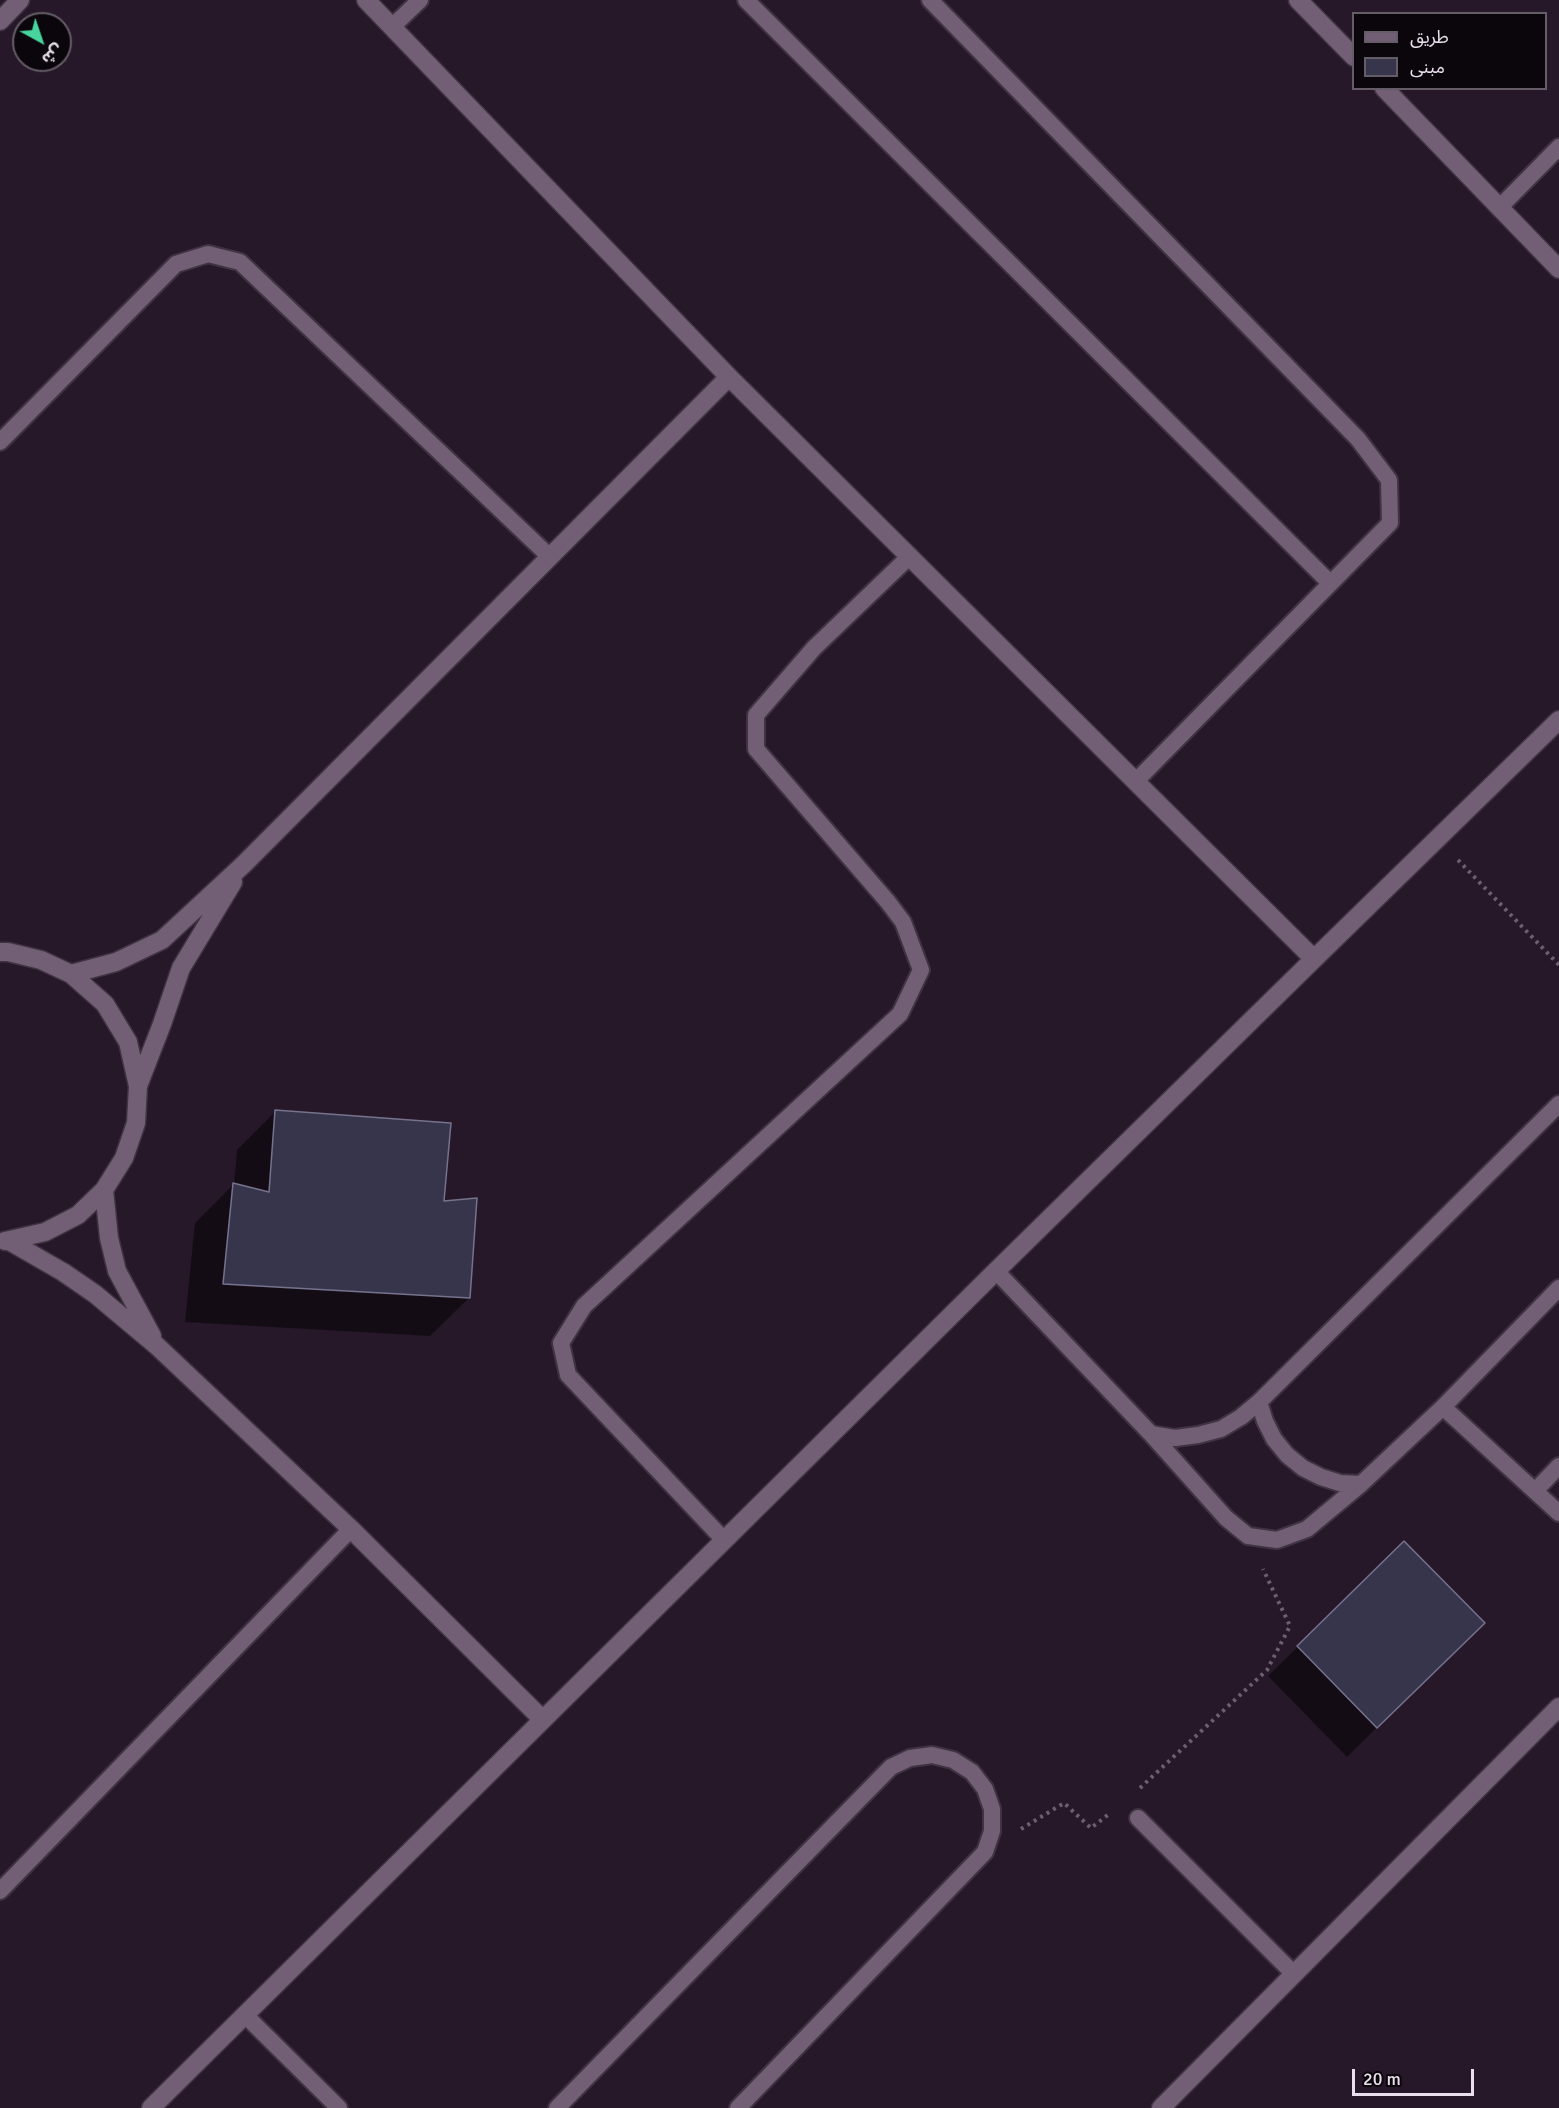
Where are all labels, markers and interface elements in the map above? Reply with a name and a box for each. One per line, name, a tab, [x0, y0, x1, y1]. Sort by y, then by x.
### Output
north arrow	[12, 12, 72, 72]
legend	[1352, 12, 1547, 90]
text: طريق	[1410, 26, 1449, 48]
text: ش	[37, 40, 67, 69]
text: مبنى	[1410, 56, 1445, 78]
scale bar	[1355, 2057, 1476, 2095]
text: 20 m	[1363, 2068, 1401, 2090]

